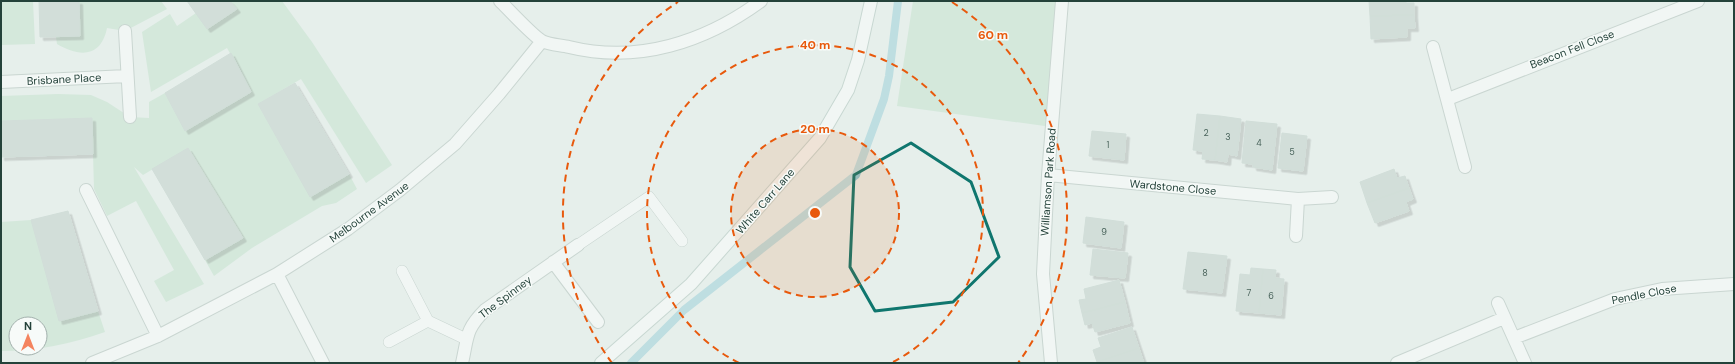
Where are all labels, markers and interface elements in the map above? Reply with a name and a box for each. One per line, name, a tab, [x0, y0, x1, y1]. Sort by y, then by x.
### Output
street label: Beacon Fell Close	[1528, 26, 1616, 72]
text: 60 m	[978, 27, 1008, 43]
text: 40 m	[800, 37, 830, 53]
street label: Brisbane Place	[26, 70, 102, 88]
text: 20 m	[800, 121, 830, 137]
street label: Williamson Park Road	[1037, 127, 1059, 236]
house number: 2	[1203, 127, 1209, 139]
house number: 3	[1225, 131, 1231, 143]
house number: 4	[1256, 137, 1262, 149]
house number: 1	[1107, 139, 1110, 151]
house number: 5	[1289, 146, 1295, 158]
street label: White Carr Lane	[733, 165, 797, 237]
street label: Wardstone Close	[1129, 176, 1217, 198]
street label: Melbourne Avenue	[327, 179, 411, 245]
centre of rings	[808, 206, 822, 220]
house number: 9	[1101, 226, 1107, 238]
house number: 8	[1202, 267, 1208, 279]
street label: The Spinney	[476, 273, 534, 321]
street label: Pendle Close	[1610, 281, 1678, 307]
house number: 7	[1247, 287, 1252, 299]
house number: 6	[1268, 290, 1274, 302]
north arrow	[8, 316, 48, 356]
text: N	[24, 319, 32, 333]

